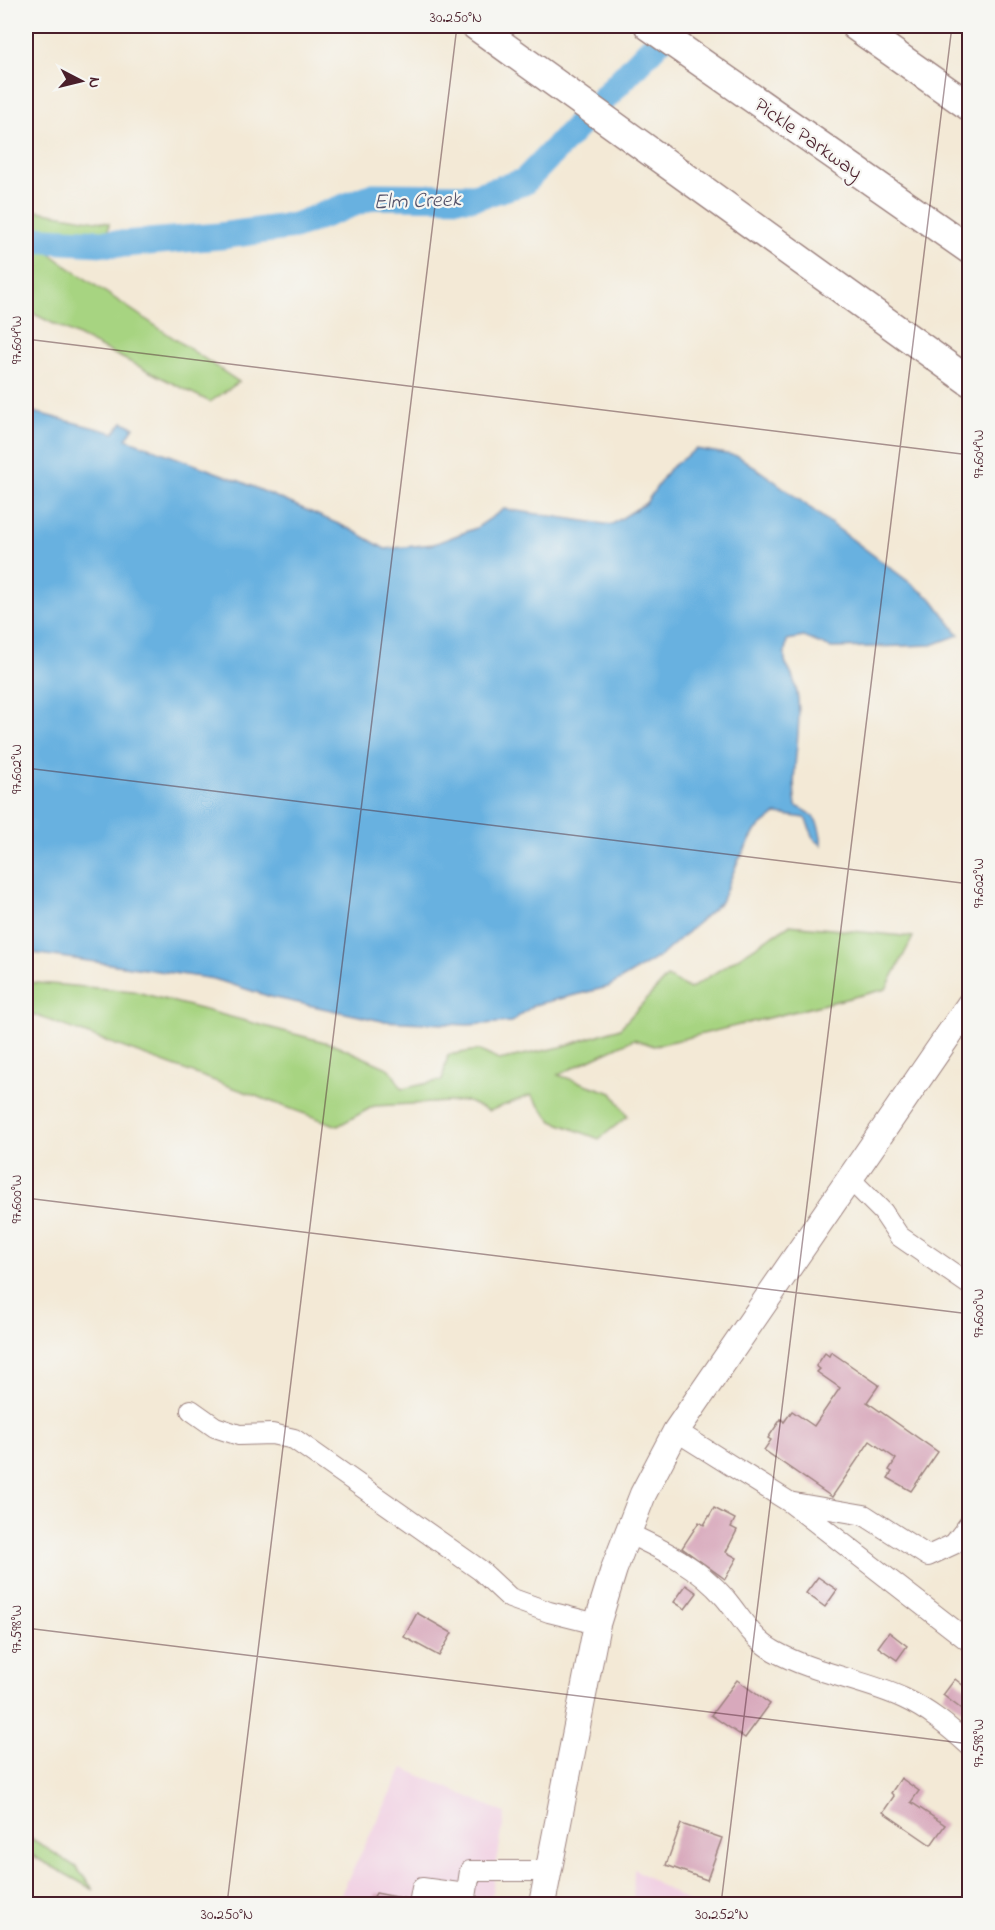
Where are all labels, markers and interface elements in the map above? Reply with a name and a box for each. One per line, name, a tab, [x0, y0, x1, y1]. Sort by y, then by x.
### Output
text: 30.250°N	[430, 7, 482, 29]
north arrow	[51, 51, 111, 111]
text: N	[81, 76, 106, 90]
street label: Pickle Parkway	[746, 91, 868, 190]
water label: Elm Creek	[373, 184, 463, 220]
text: 97.604°W	[6, 316, 28, 364]
text: 97.604°W	[968, 430, 990, 478]
text: 97.602°W	[6, 744, 28, 794]
text: 97.602°W	[968, 858, 990, 908]
text: 97.600°W	[6, 1175, 28, 1223]
text: 97.600°W	[968, 1289, 990, 1337]
text: 97.598°W	[6, 1605, 28, 1653]
text: 97.598°W	[968, 1719, 990, 1767]
text: 30.250°N	[201, 1904, 253, 1926]
text: 30.252°N	[695, 1904, 749, 1926]

